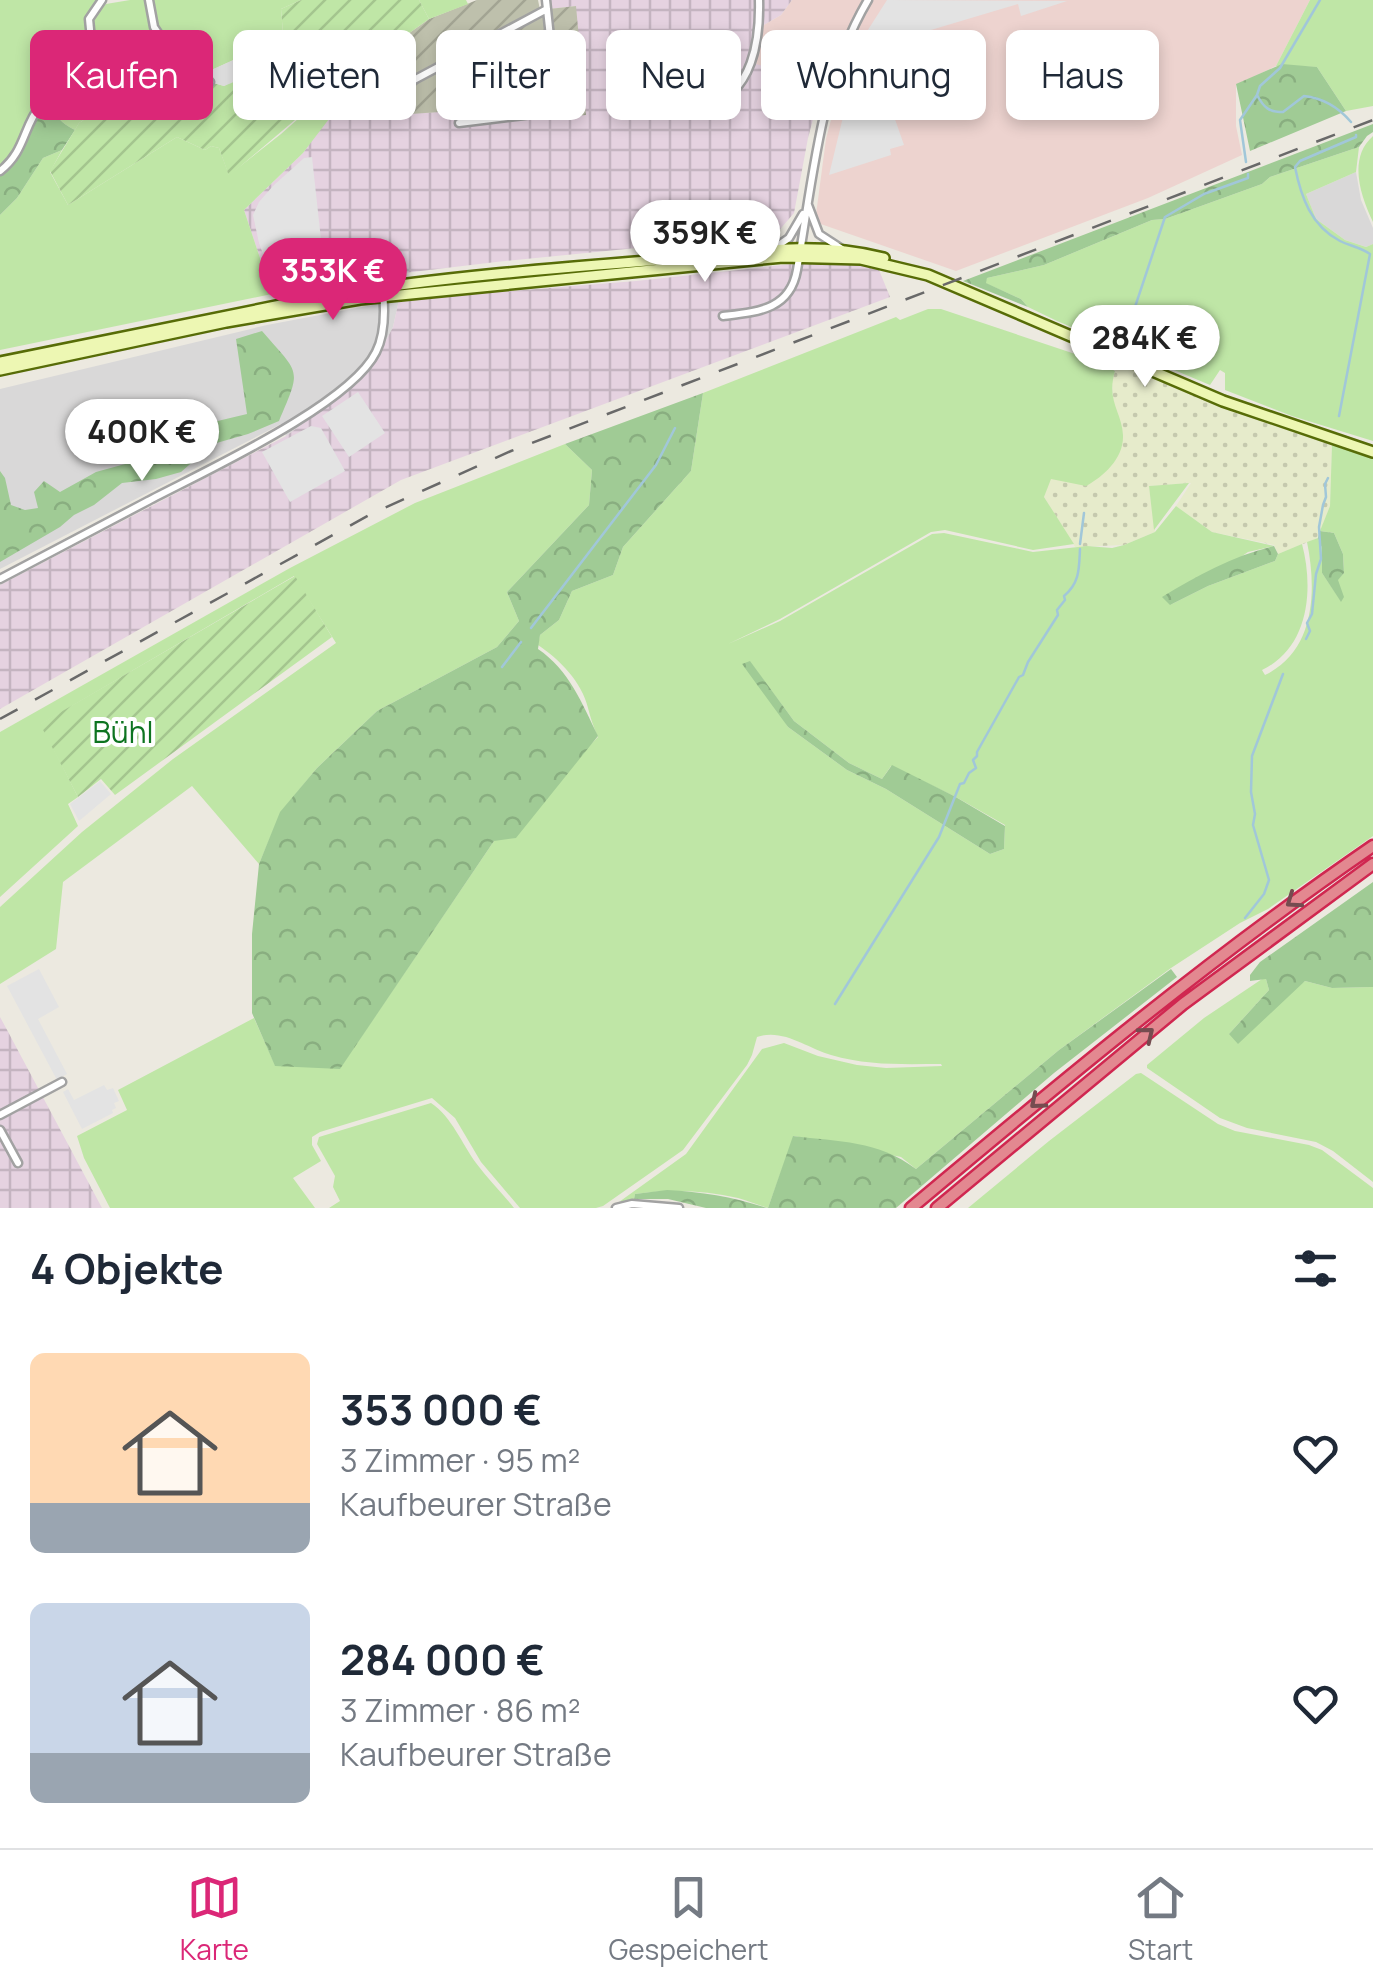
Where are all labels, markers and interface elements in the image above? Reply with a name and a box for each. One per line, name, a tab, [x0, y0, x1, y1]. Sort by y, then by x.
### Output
chip: Kaufen	[30, 30, 213, 120]
chip: Mieten	[233, 30, 416, 120]
chip: Filter	[436, 30, 586, 120]
chip: Neu	[606, 30, 741, 120]
chip: Wohnung	[761, 30, 986, 120]
chip: Haus	[1006, 30, 1159, 120]
pin: 359K €	[624, 200, 786, 285]
text: 359K €	[652, 210, 758, 254]
pin: 353K €	[252, 238, 414, 323]
text: 353K €	[281, 248, 385, 292]
pin: 284K €	[1064, 305, 1226, 390]
text: 284K €	[1092, 315, 1198, 359]
pin: 400K €	[61, 399, 223, 484]
text: 400K €	[87, 409, 197, 453]
park label: Bühl	[92, 711, 154, 752]
one-way arrow	[1285, 889, 1304, 907]
one-way arrow	[1135, 1028, 1153, 1046]
one-way arrow	[1030, 1090, 1049, 1108]
text: 4 Objekte	[30, 1239, 224, 1297]
icon: filters	[1288, 1241, 1343, 1296]
text: 353 000 €	[340, 1380, 542, 1438]
icon: home	[110, 1393, 230, 1513]
icon: heart	[1288, 1426, 1343, 1481]
text: 3 Zimmer · 95 m²	[340, 1438, 580, 1482]
text: Kaufbeurer Straße	[340, 1482, 612, 1526]
text: 284 000 €	[340, 1630, 545, 1688]
icon: home	[110, 1643, 230, 1763]
icon: heart	[1288, 1676, 1343, 1731]
text: 3 Zimmer · 86 m²	[340, 1688, 580, 1732]
text: Kaufbeurer Straße	[340, 1732, 612, 1776]
tab: Karte	[180, 1870, 249, 1968]
tab: Gespeichert	[608, 1870, 769, 1968]
tab: Start	[1128, 1870, 1193, 1968]

